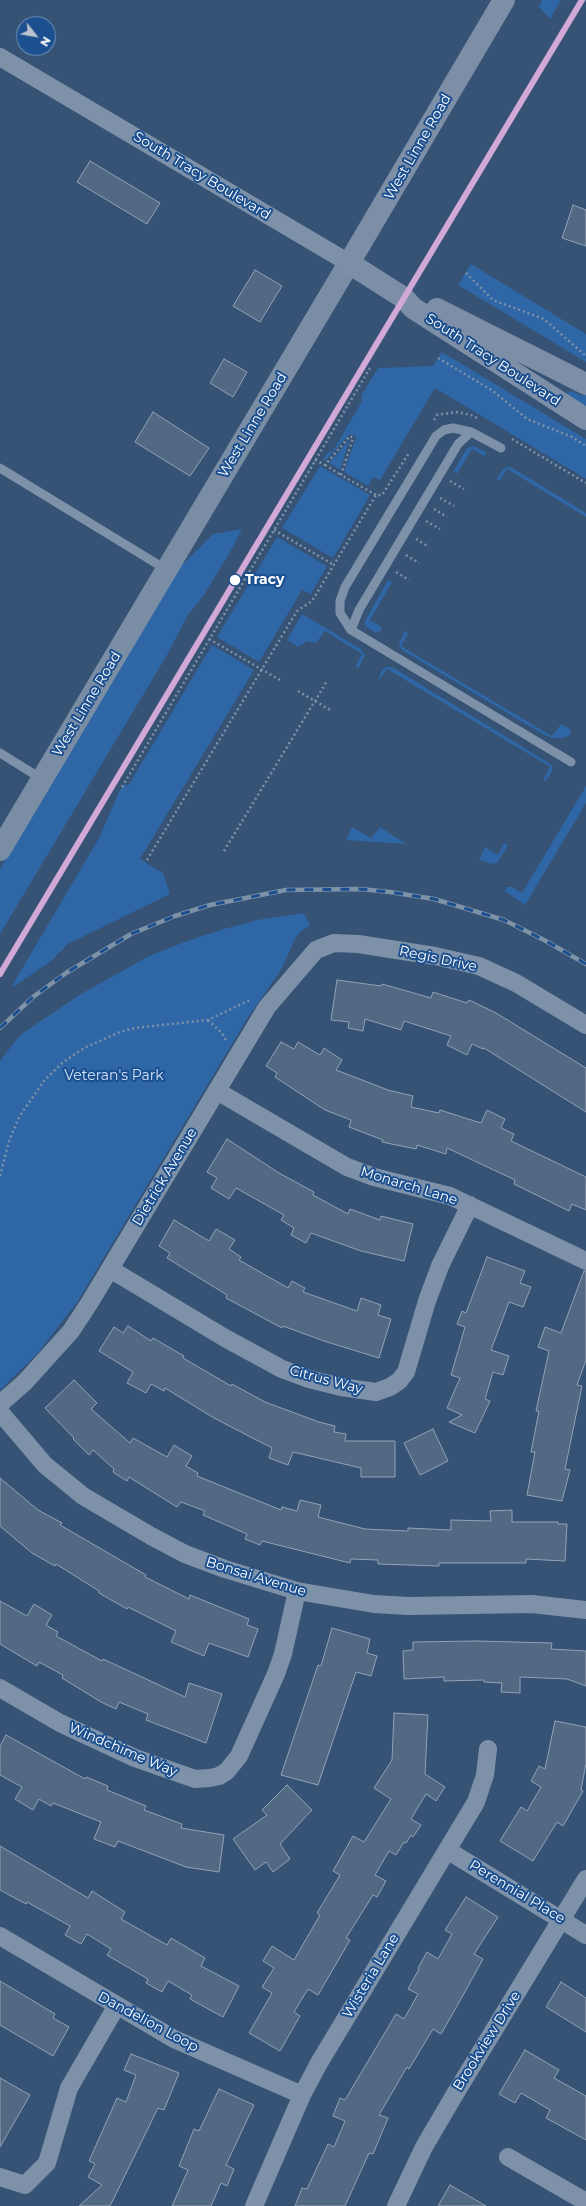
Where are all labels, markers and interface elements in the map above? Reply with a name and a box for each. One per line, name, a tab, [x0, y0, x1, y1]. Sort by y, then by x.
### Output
north arrow	[16, 16, 56, 56]
text: N	[37, 34, 54, 49]
street label: West Linne Road	[381, 91, 455, 203]
street label: South Tracy Boulevard	[130, 128, 274, 224]
street label: South Tracy Boulevard	[423, 310, 563, 410]
street label: West Linne Road	[215, 370, 291, 480]
place label: Tracy	[245, 572, 284, 588]
marker: Tracy	[228, 573, 242, 587]
street label: West Linne Road	[49, 649, 125, 759]
street label: Regis Drive	[398, 943, 478, 975]
park label: Veteran's Park	[64, 1068, 164, 1084]
street label: Dietrick Avenue	[129, 1125, 201, 1229]
street label: Monarch Lane	[358, 1163, 460, 1209]
street label: Citrus Way	[288, 1362, 364, 1398]
street label: Bonsai Avenue	[204, 1554, 308, 1600]
street label: Windchime Way	[66, 1720, 180, 1780]
street label: Perennial Place	[466, 1857, 568, 1927]
street label: Wisteria Lane	[339, 1931, 403, 2021]
street label: Dandelion Loop	[95, 1988, 201, 2056]
street label: Brookview Drive	[450, 1988, 524, 2094]

